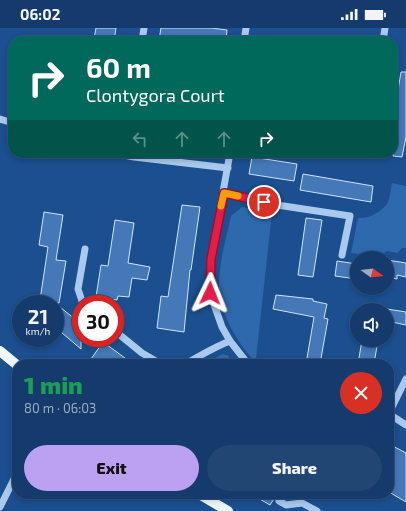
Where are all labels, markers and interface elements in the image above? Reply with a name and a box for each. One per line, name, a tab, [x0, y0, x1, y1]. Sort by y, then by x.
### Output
text: 06:02	[20, 5, 60, 23]
text: 60 m	[86, 50, 151, 84]
icon: right	[20, 52, 72, 104]
text: Clontygora Court	[86, 84, 225, 106]
icon: left	[129, 128, 151, 150]
icon: ahead	[171, 128, 193, 150]
icon: ahead	[213, 128, 235, 150]
icon: right	[255, 128, 277, 150]
pin	[247, 185, 281, 219]
icon: arrive	[253, 191, 275, 213]
north arrow	[350, 251, 394, 295]
map controls	[350, 251, 394, 347]
position arrow	[189, 272, 231, 314]
speed limit sign: 30	[72, 295, 124, 347]
button: sound	[350, 303, 394, 347]
text: 21	[28, 304, 48, 328]
text: km/h	[26, 325, 50, 337]
text: 1 min	[24, 370, 83, 399]
button: close	[340, 372, 382, 414]
text: 80 m · 06:03	[24, 400, 96, 416]
button: Exit	[24, 445, 199, 491]
button: Share	[207, 445, 382, 491]

